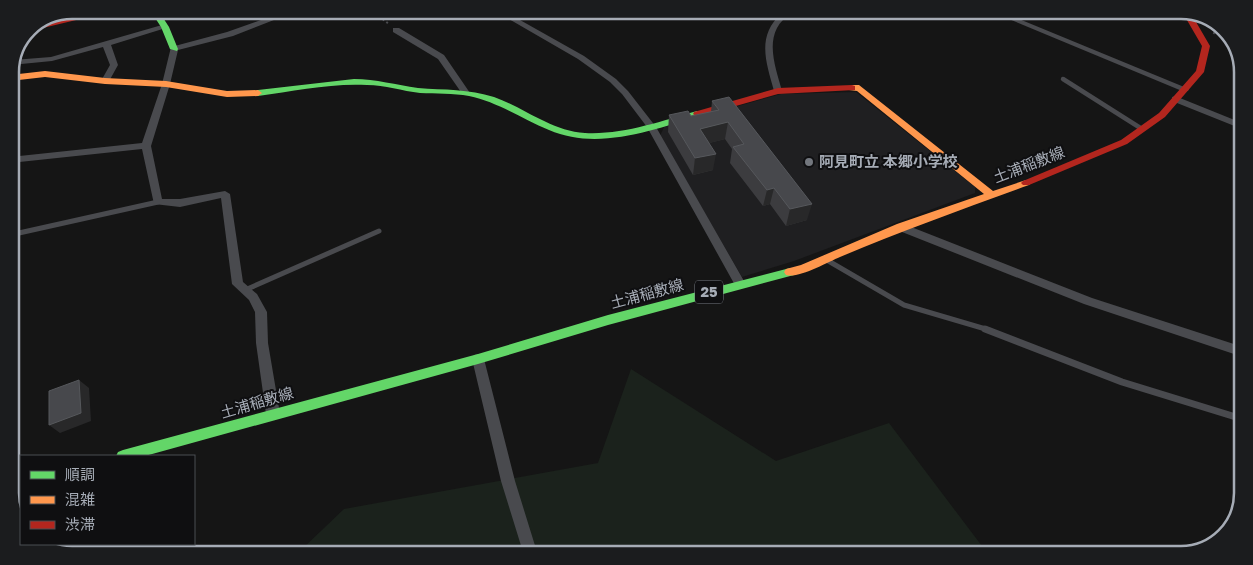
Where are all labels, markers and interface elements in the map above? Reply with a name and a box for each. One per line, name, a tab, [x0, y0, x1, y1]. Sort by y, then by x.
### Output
street label: 土浦稲敷線	[990, 142, 1067, 186]
place label: 阿見町立 本郷小学校	[819, 152, 958, 170]
marker: 阿見町立 本郷小学校	[803, 156, 815, 168]
street label: 土浦稲敷線	[608, 275, 685, 311]
road number: 25	[695, 280, 723, 304]
street label: 土浦稲敷線	[218, 383, 295, 421]
legend	[20, 455, 195, 545]
text: 順調	[65, 465, 95, 483]
text: 混雑	[65, 490, 95, 508]
text: 渋滞	[65, 515, 95, 533]

